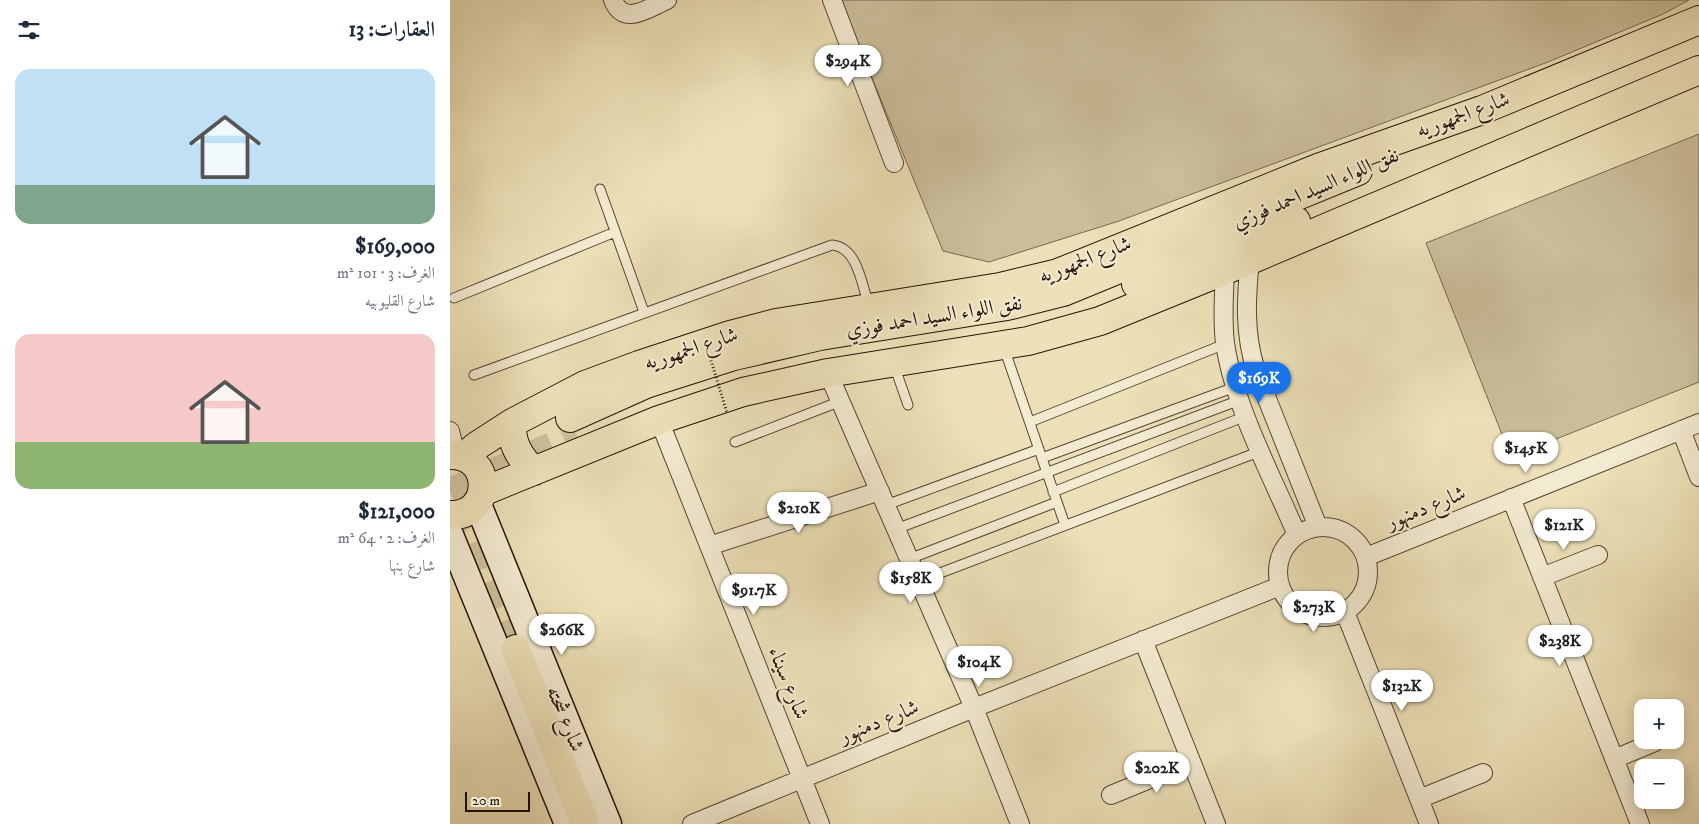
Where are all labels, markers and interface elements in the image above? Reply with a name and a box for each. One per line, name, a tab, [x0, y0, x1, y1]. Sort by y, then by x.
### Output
icon: filters	[15, 16, 43, 44]
text: العقارات: 13	[348, 17, 435, 43]
pin: $294K	[813, 44, 883, 87]
text: $294K	[825, 51, 871, 71]
street label: شارع الجمهوريه	[1413, 86, 1515, 148]
icon: home	[180, 102, 270, 192]
street label: نفق اللواء السيد احمد فوزي	[1229, 142, 1404, 238]
street label: شارع الجمهوريه	[1035, 230, 1137, 293]
text: $169,000	[355, 234, 435, 260]
text: الغرف: 3 · 101 m²	[337, 263, 435, 283]
street label: نفق اللواء السيد احمد فوزي	[844, 290, 1024, 346]
text: شارع القليوبيه	[365, 291, 435, 311]
street label: شارع الجمهوريه	[641, 322, 743, 380]
pin: $169K	[1224, 362, 1294, 404]
icon: home	[180, 367, 270, 457]
text: $169K	[1238, 368, 1280, 388]
pin: $145K	[1491, 432, 1561, 474]
text: $145K	[1505, 438, 1547, 458]
street label: شارع دمنهور	[1380, 480, 1471, 540]
pin: $210K	[764, 492, 834, 534]
text: $210K	[778, 498, 820, 518]
text: $121,000	[358, 499, 435, 525]
pin: $121K	[1529, 508, 1599, 551]
text: $121K	[1544, 515, 1584, 535]
text: الغرف: 2 · 64 m²	[338, 528, 435, 548]
text: شارع بنها	[389, 556, 435, 576]
pin: $158K	[876, 562, 946, 604]
text: $158K	[890, 568, 932, 588]
pin: $91.7K	[713, 574, 795, 616]
text: $91.7K	[731, 580, 777, 600]
pin: $273K	[1279, 590, 1349, 633]
text: $273K	[1293, 597, 1335, 617]
pin: $266K	[527, 614, 597, 656]
text: $266K	[540, 620, 584, 640]
pin: $238K	[1525, 624, 1595, 667]
text: $238K	[1539, 631, 1581, 651]
street label: شارع سيناء	[758, 643, 814, 725]
pin: $104K	[944, 646, 1014, 688]
text: $104K	[957, 652, 1001, 672]
pin: $132K	[1367, 670, 1437, 712]
text: $132K	[1382, 676, 1422, 696]
street label: شارع شحته	[536, 682, 590, 757]
street label: شارع دمنهور	[833, 694, 924, 754]
map controls	[1634, 699, 1684, 809]
button: +	[1634, 699, 1684, 749]
pin: $202K	[1122, 752, 1192, 794]
text: $202K	[1135, 758, 1179, 778]
button: −	[1634, 759, 1684, 809]
scale bar	[465, 789, 530, 812]
text: 20 m	[472, 792, 500, 810]

